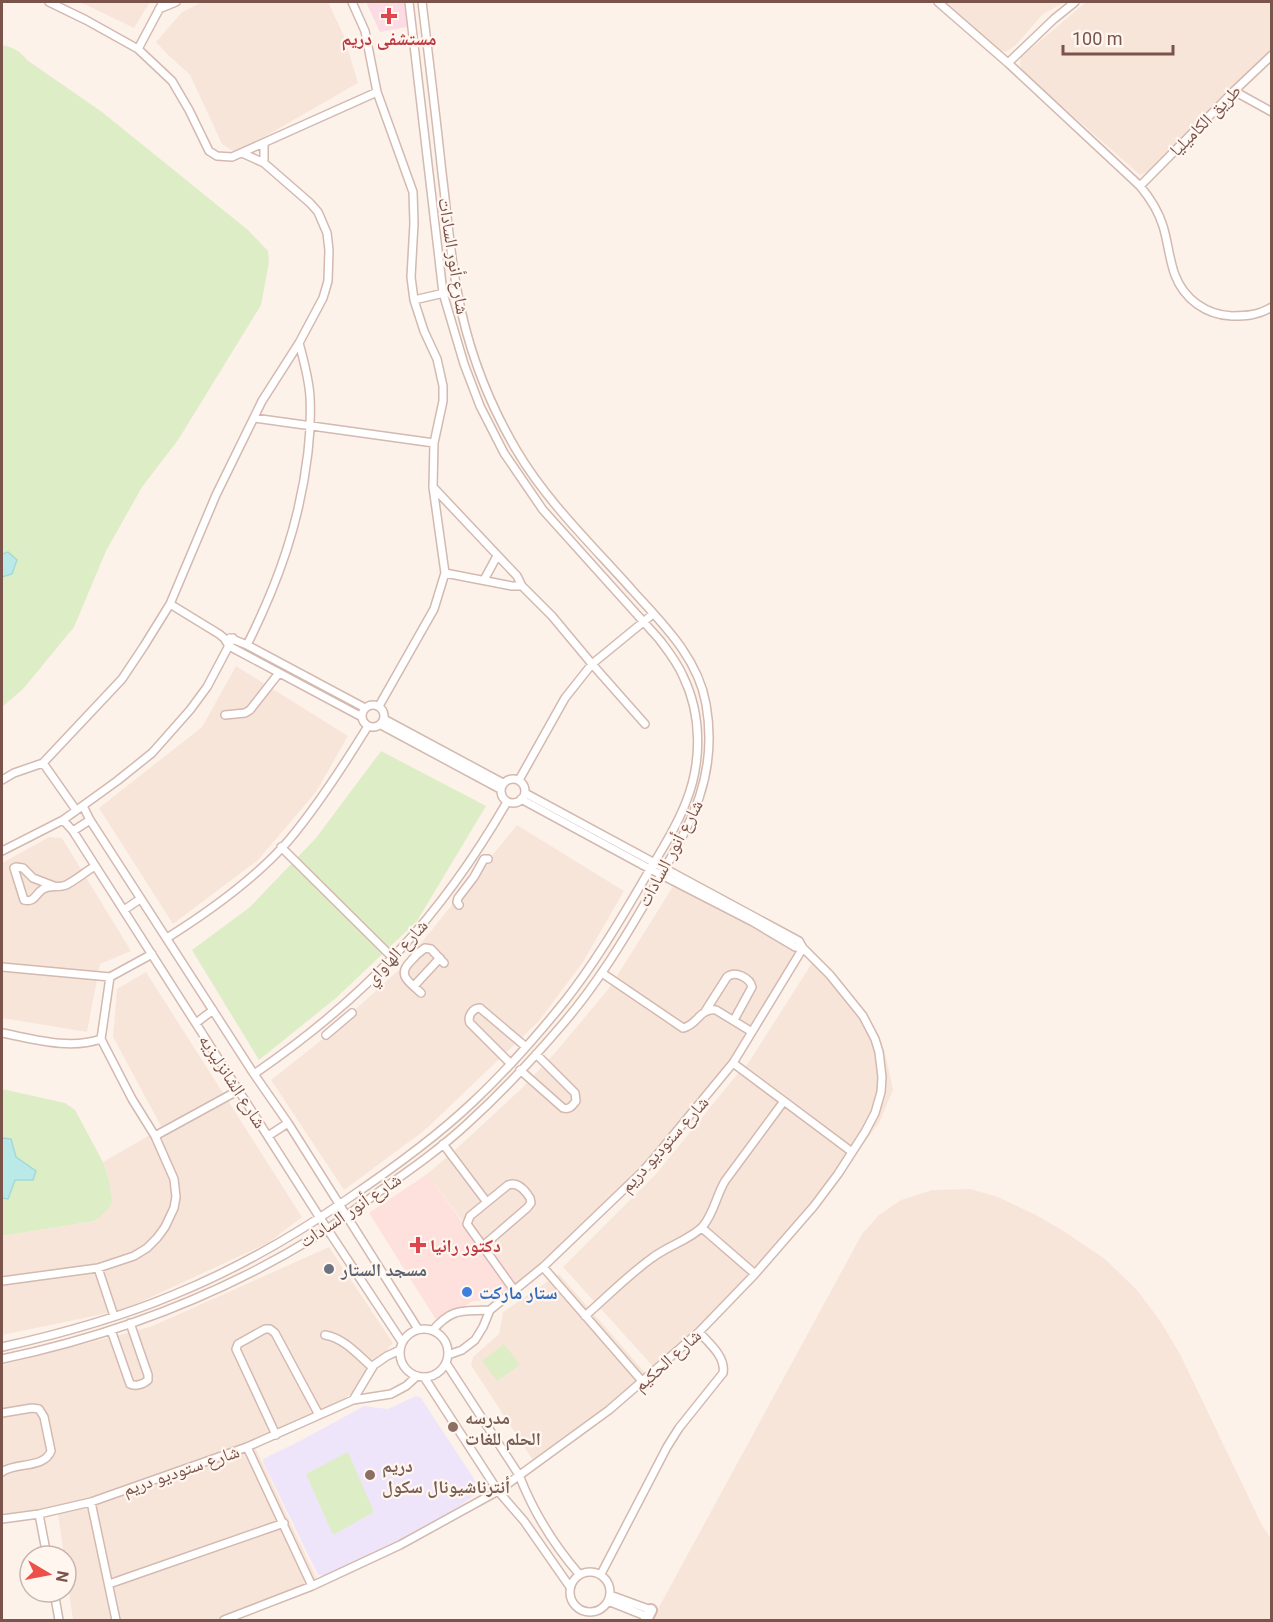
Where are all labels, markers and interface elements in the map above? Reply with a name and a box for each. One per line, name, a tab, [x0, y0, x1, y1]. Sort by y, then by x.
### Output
marker: مستشفى دريم	[380, 7, 398, 25]
scale bar	[1063, 18, 1172, 56]
place label: مستشفى دريم	[341, 28, 437, 51]
text: 100 m	[1072, 28, 1123, 49]
street label: طريق الكاميليا	[1165, 80, 1246, 161]
street label: شارع أنور السادات	[433, 196, 474, 316]
street label: شارع أنور السادات	[633, 796, 708, 910]
street label: شارع الهاواي	[360, 915, 435, 992]
street label: شارع الشانزليزيه	[194, 1030, 271, 1132]
street label: شارع ستوديو دريم	[615, 1092, 714, 1198]
street label: شارع أنور السادات	[295, 1168, 405, 1253]
place label: دكتور رانيا	[430, 1235, 501, 1256]
marker: دكتور رانيا	[411, 1238, 425, 1252]
place label: مسجد الستار	[340, 1259, 427, 1280]
marker: مسجد الستار	[322, 1262, 336, 1276]
place label: ستار ماركت	[479, 1282, 558, 1303]
marker: ستار ماركت	[460, 1285, 474, 1299]
street label: شارع الحكيم	[629, 1324, 706, 1397]
place label: مدرسه الحلم للغات	[465, 1407, 541, 1451]
marker: مدرسه الحلم للغات	[446, 1420, 460, 1434]
street label: شارع ستوديو دريم	[120, 1440, 243, 1502]
place label: دريم أنترناشيونال سكول	[382, 1455, 510, 1498]
marker: دريم أنترناشيونال سكول	[363, 1468, 377, 1482]
north arrow	[18, 1544, 78, 1604]
text: N	[52, 1569, 73, 1584]

